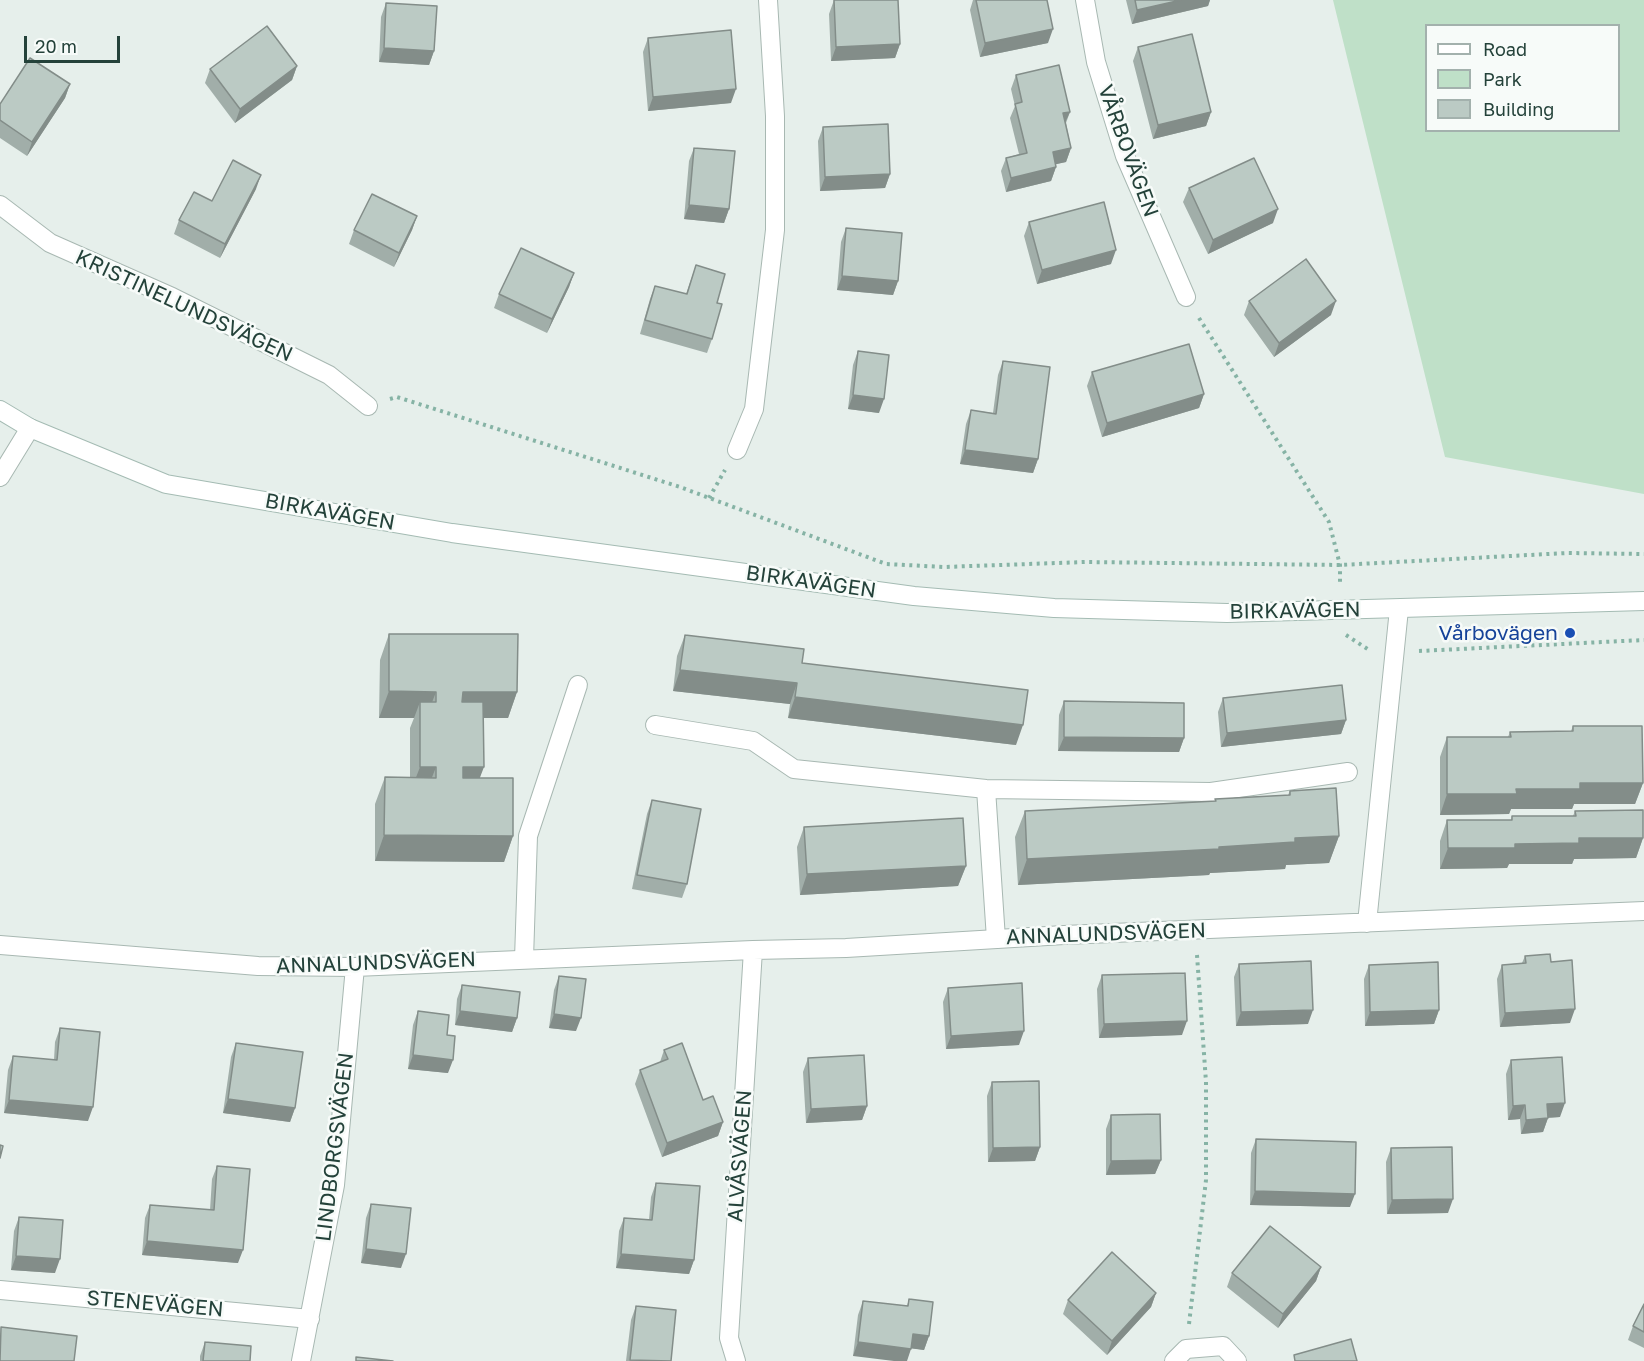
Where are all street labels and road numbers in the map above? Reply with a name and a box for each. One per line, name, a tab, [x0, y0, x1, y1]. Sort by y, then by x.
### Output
street label: VÅRBOVÄGEN	[1092, 81, 1164, 221]
street label: KRISTINELUNDSVÄGEN	[71, 245, 297, 367]
street label: BIRKAVÄGEN	[263, 488, 397, 536]
street label: BIRKAVÄGEN	[744, 560, 878, 604]
street label: BIRKAVÄGEN	[1229, 597, 1361, 625]
street label: ANNALUNDSVÄGEN	[1006, 918, 1206, 950]
street label: ANNALUNDSVÄGEN	[276, 947, 476, 979]
street label: LINDBORGSVÄGEN	[311, 1051, 359, 1243]
street label: ALVÅSVÄGEN	[723, 1089, 757, 1223]
street label: STENEVÄGEN	[85, 1285, 225, 1323]

